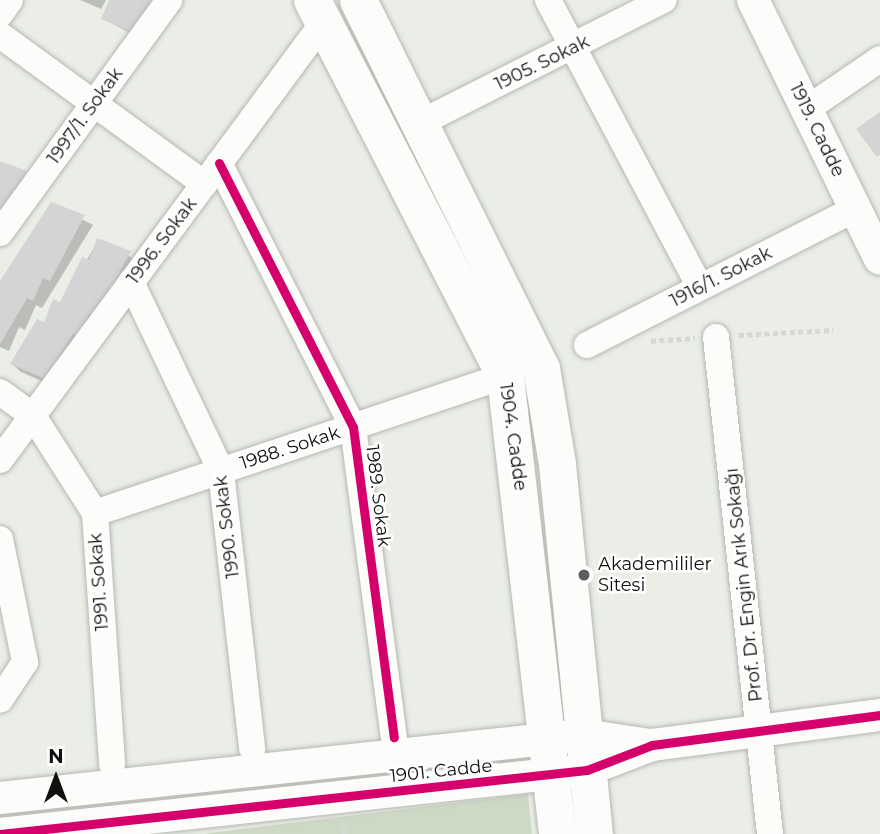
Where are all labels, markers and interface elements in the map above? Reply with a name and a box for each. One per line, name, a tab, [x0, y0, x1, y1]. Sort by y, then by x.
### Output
street label: 1905. Sokak	[491, 31, 593, 95]
street label: 1997/1. Sokak	[43, 64, 127, 168]
street label: 1919. Cadde	[785, 80, 849, 180]
street label: 1996. Sokak	[123, 194, 201, 288]
street label: 1916/1. Sokak	[667, 242, 775, 312]
street label: 1904. Cadde	[495, 382, 531, 492]
street label: 1988. Sokak	[237, 422, 343, 474]
street label: 1989. Sokak	[361, 444, 395, 548]
street label: Prof. Dr. Engin Arık Sokağı	[721, 467, 767, 703]
street label: 1990. Sokak	[210, 475, 244, 579]
street label: 1991. Sokak	[85, 532, 113, 632]
place label: Akademililer Sitesi	[598, 554, 712, 596]
marker: Akademililer Sitesi	[576, 567, 592, 583]
north arrow	[21, 743, 91, 813]
text: N	[48, 745, 64, 768]
street label: 1901. Cadde	[389, 755, 493, 787]

